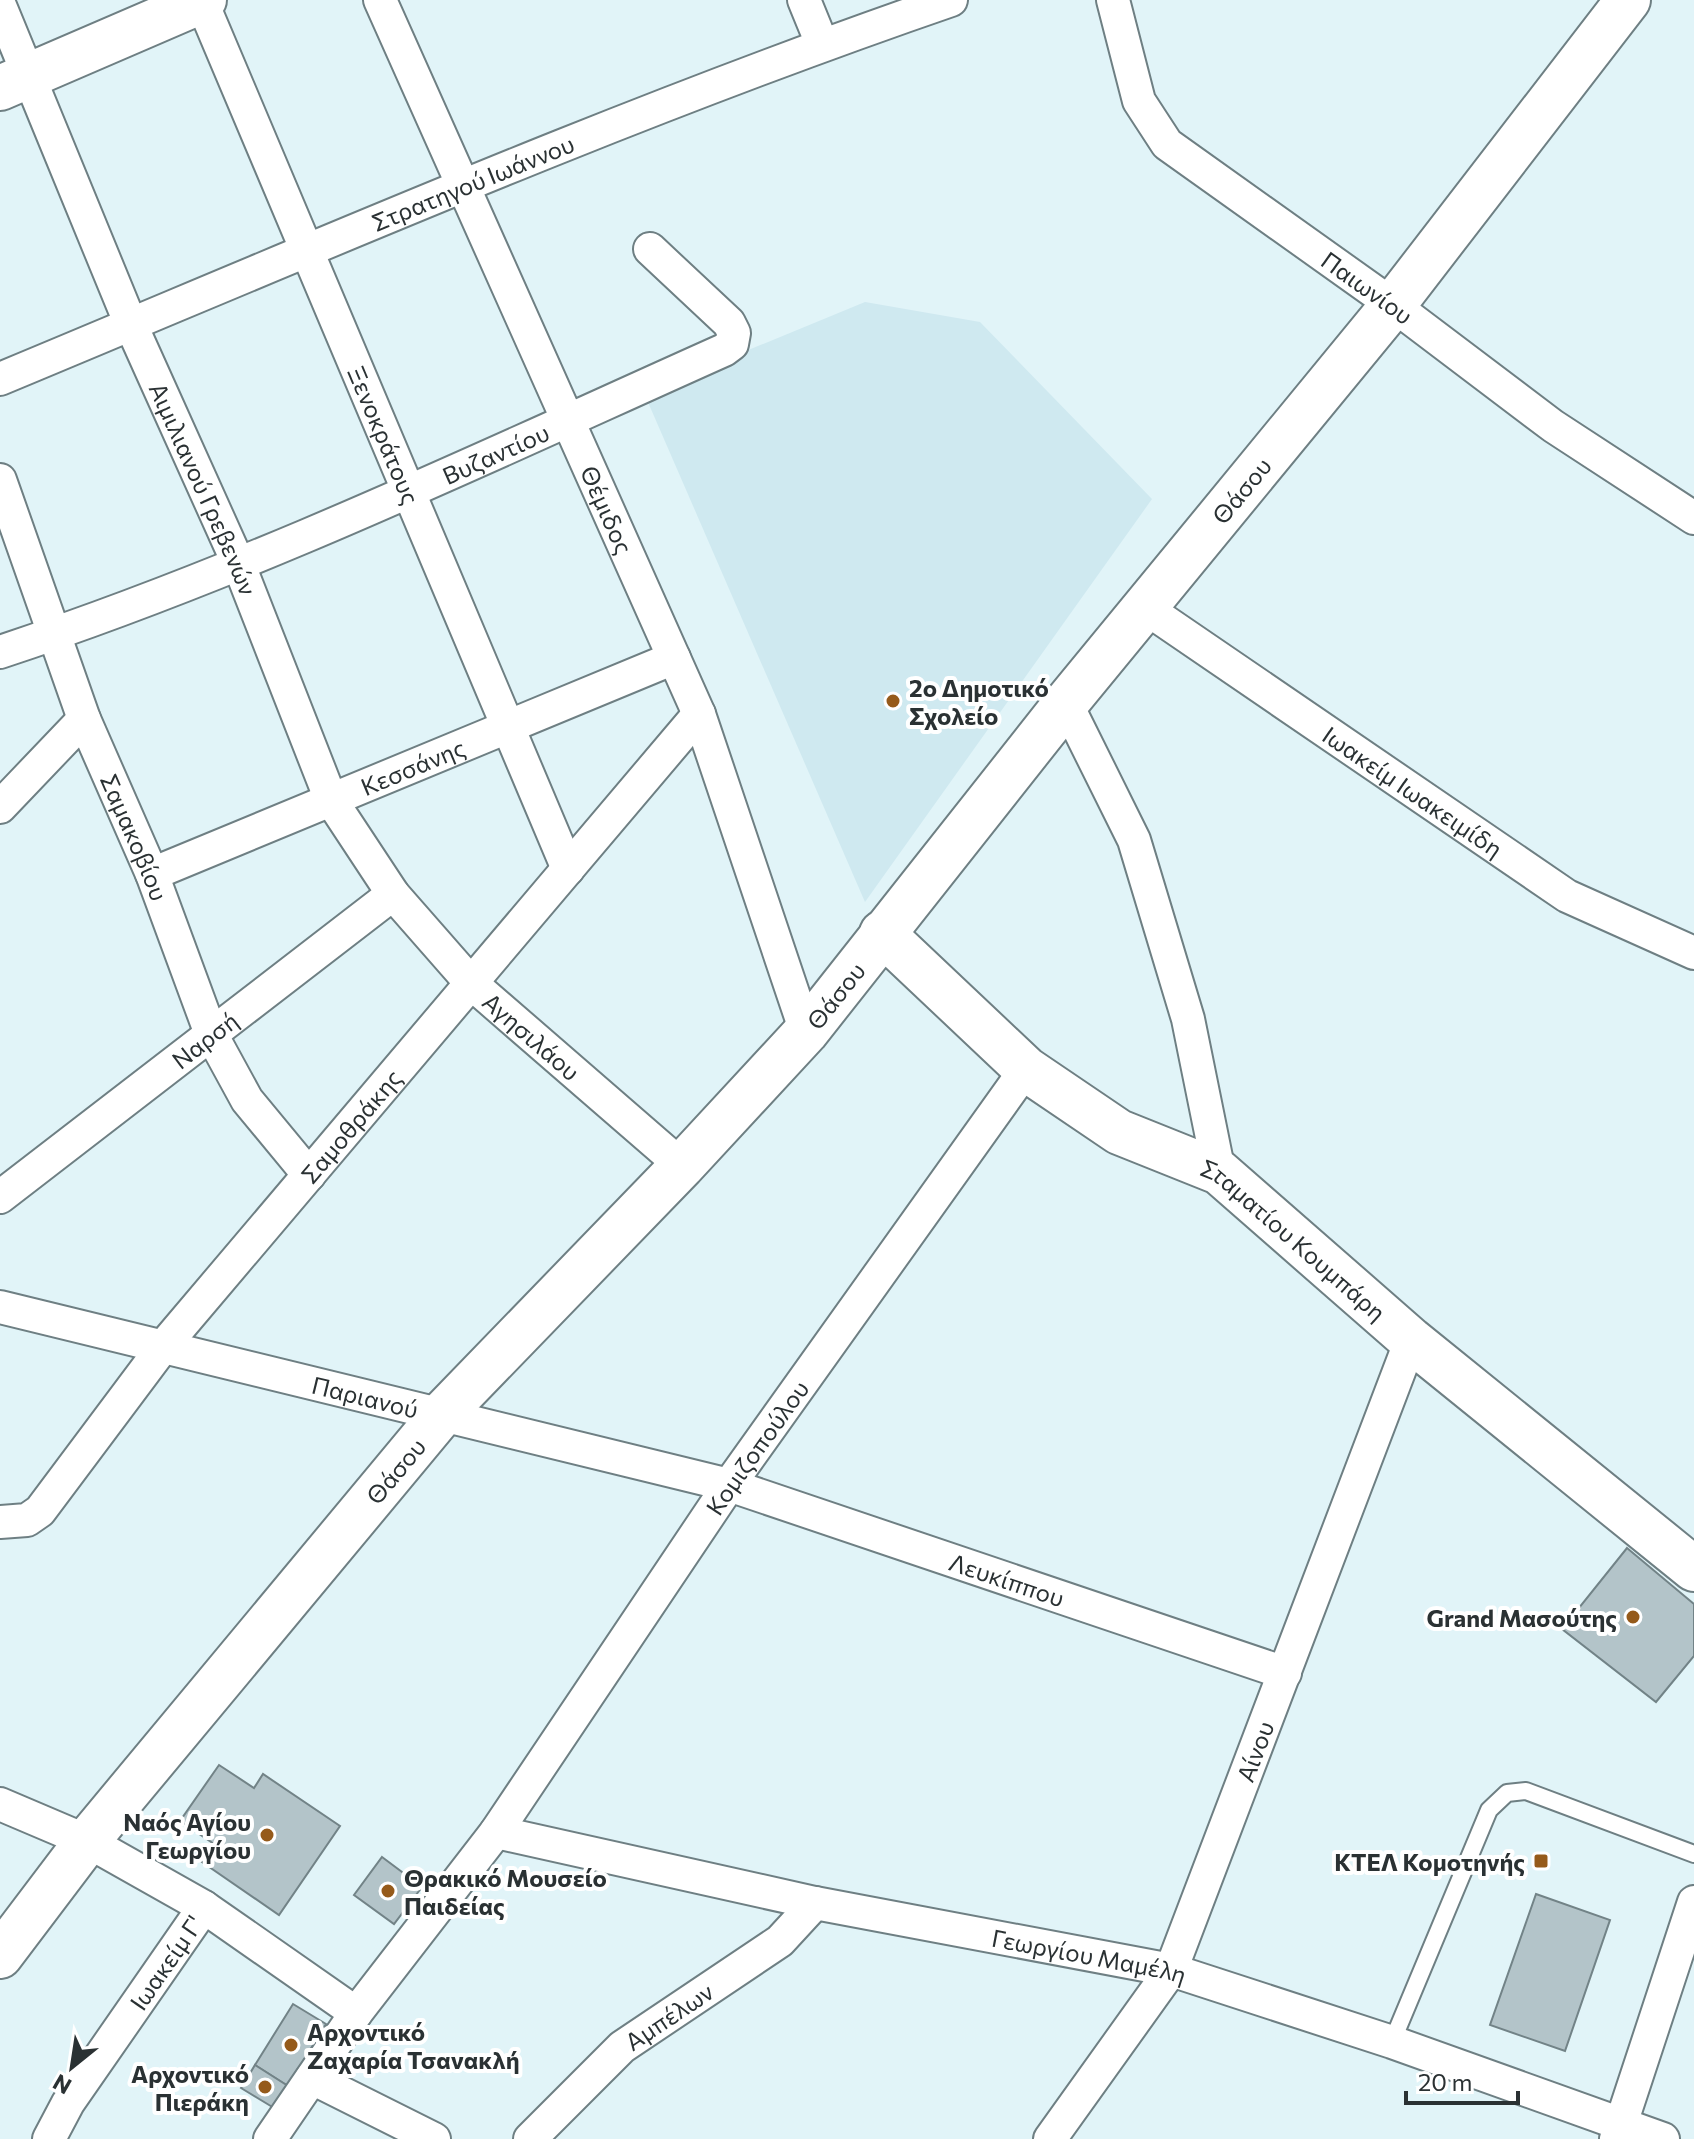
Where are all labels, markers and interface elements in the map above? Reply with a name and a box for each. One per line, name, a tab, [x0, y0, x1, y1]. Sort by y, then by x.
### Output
street label: Στρατηγού Ιωάννου	[367, 128, 578, 236]
street label: Παιωνίου	[1316, 245, 1419, 330]
street label: Ξενοκράτους	[343, 362, 427, 508]
street label: Αιμιλιανού Γρεβενών	[144, 378, 264, 599]
street label: Βυζαντίου	[438, 417, 553, 490]
street label: Θάσου	[1205, 451, 1277, 529]
street label: Θέμιδος	[575, 461, 640, 558]
place label: 2ο Δημοτικό Σχολείο	[909, 673, 1049, 730]
marker: 2ο Δημοτικό Σχολείο	[884, 692, 902, 710]
street label: Ιωακείμ Ιωακειμίδη	[1318, 719, 1509, 862]
street label: Κεσσάνης	[356, 732, 469, 801]
street label: Σαμακοβίου	[95, 769, 175, 904]
street label: Θάσου	[800, 956, 870, 1035]
street label: Αγησιλάου	[478, 986, 586, 1086]
street label: Ναρσή	[165, 1005, 243, 1074]
street label: Σαμοθράκης	[294, 1063, 407, 1188]
street label: Σταματίου Κουμπάρη	[1197, 1152, 1392, 1326]
street label: Παριανού	[309, 1369, 421, 1423]
street label: Κομιζοπούλου	[699, 1374, 814, 1520]
street label: Θάσου	[359, 1432, 431, 1509]
street label: Λευκίππου	[946, 1546, 1068, 1612]
place label: Grand Μασούτης	[1426, 1603, 1617, 1632]
marker: Grand Μασούτης	[1624, 1608, 1642, 1626]
street label: Αίνου	[1230, 1717, 1279, 1786]
place label: Ναός Αγίου Γεωργίου	[123, 1807, 251, 1864]
marker: Ναός Αγίου Γεωργίου	[258, 1826, 276, 1844]
place label: ΚΤΕΛ Κομοτηνής	[1334, 1847, 1525, 1876]
marker: ΚΤΕΛ Κομοτηνής	[1532, 1852, 1550, 1870]
place label: Θρακικό Μουσείο Παιδείας	[404, 1863, 607, 1920]
marker: Θρακικό Μουσείο Παιδείας	[379, 1882, 397, 1900]
street label: Ιωακείμ Γ'	[123, 1909, 209, 2015]
street label: Γεωργίου Μαμέλη	[990, 1922, 1190, 1989]
street label: Αμπέλων	[619, 1976, 718, 2056]
place label: Αρχοντικό Ζαχαρία Τσανακλή	[307, 2017, 520, 2074]
north arrow	[32, 2027, 112, 2107]
marker: Αρχοντικό Ζαχαρία Τσανακλή	[282, 2036, 300, 2054]
scale bar	[1406, 2055, 1518, 2105]
place label: Αρχοντικό Πιεράκη	[131, 2059, 249, 2116]
text: 20 m	[1418, 2067, 1472, 2096]
text: N	[48, 2069, 76, 2101]
marker: Αρχοντικό Πιεράκη	[256, 2078, 274, 2096]

